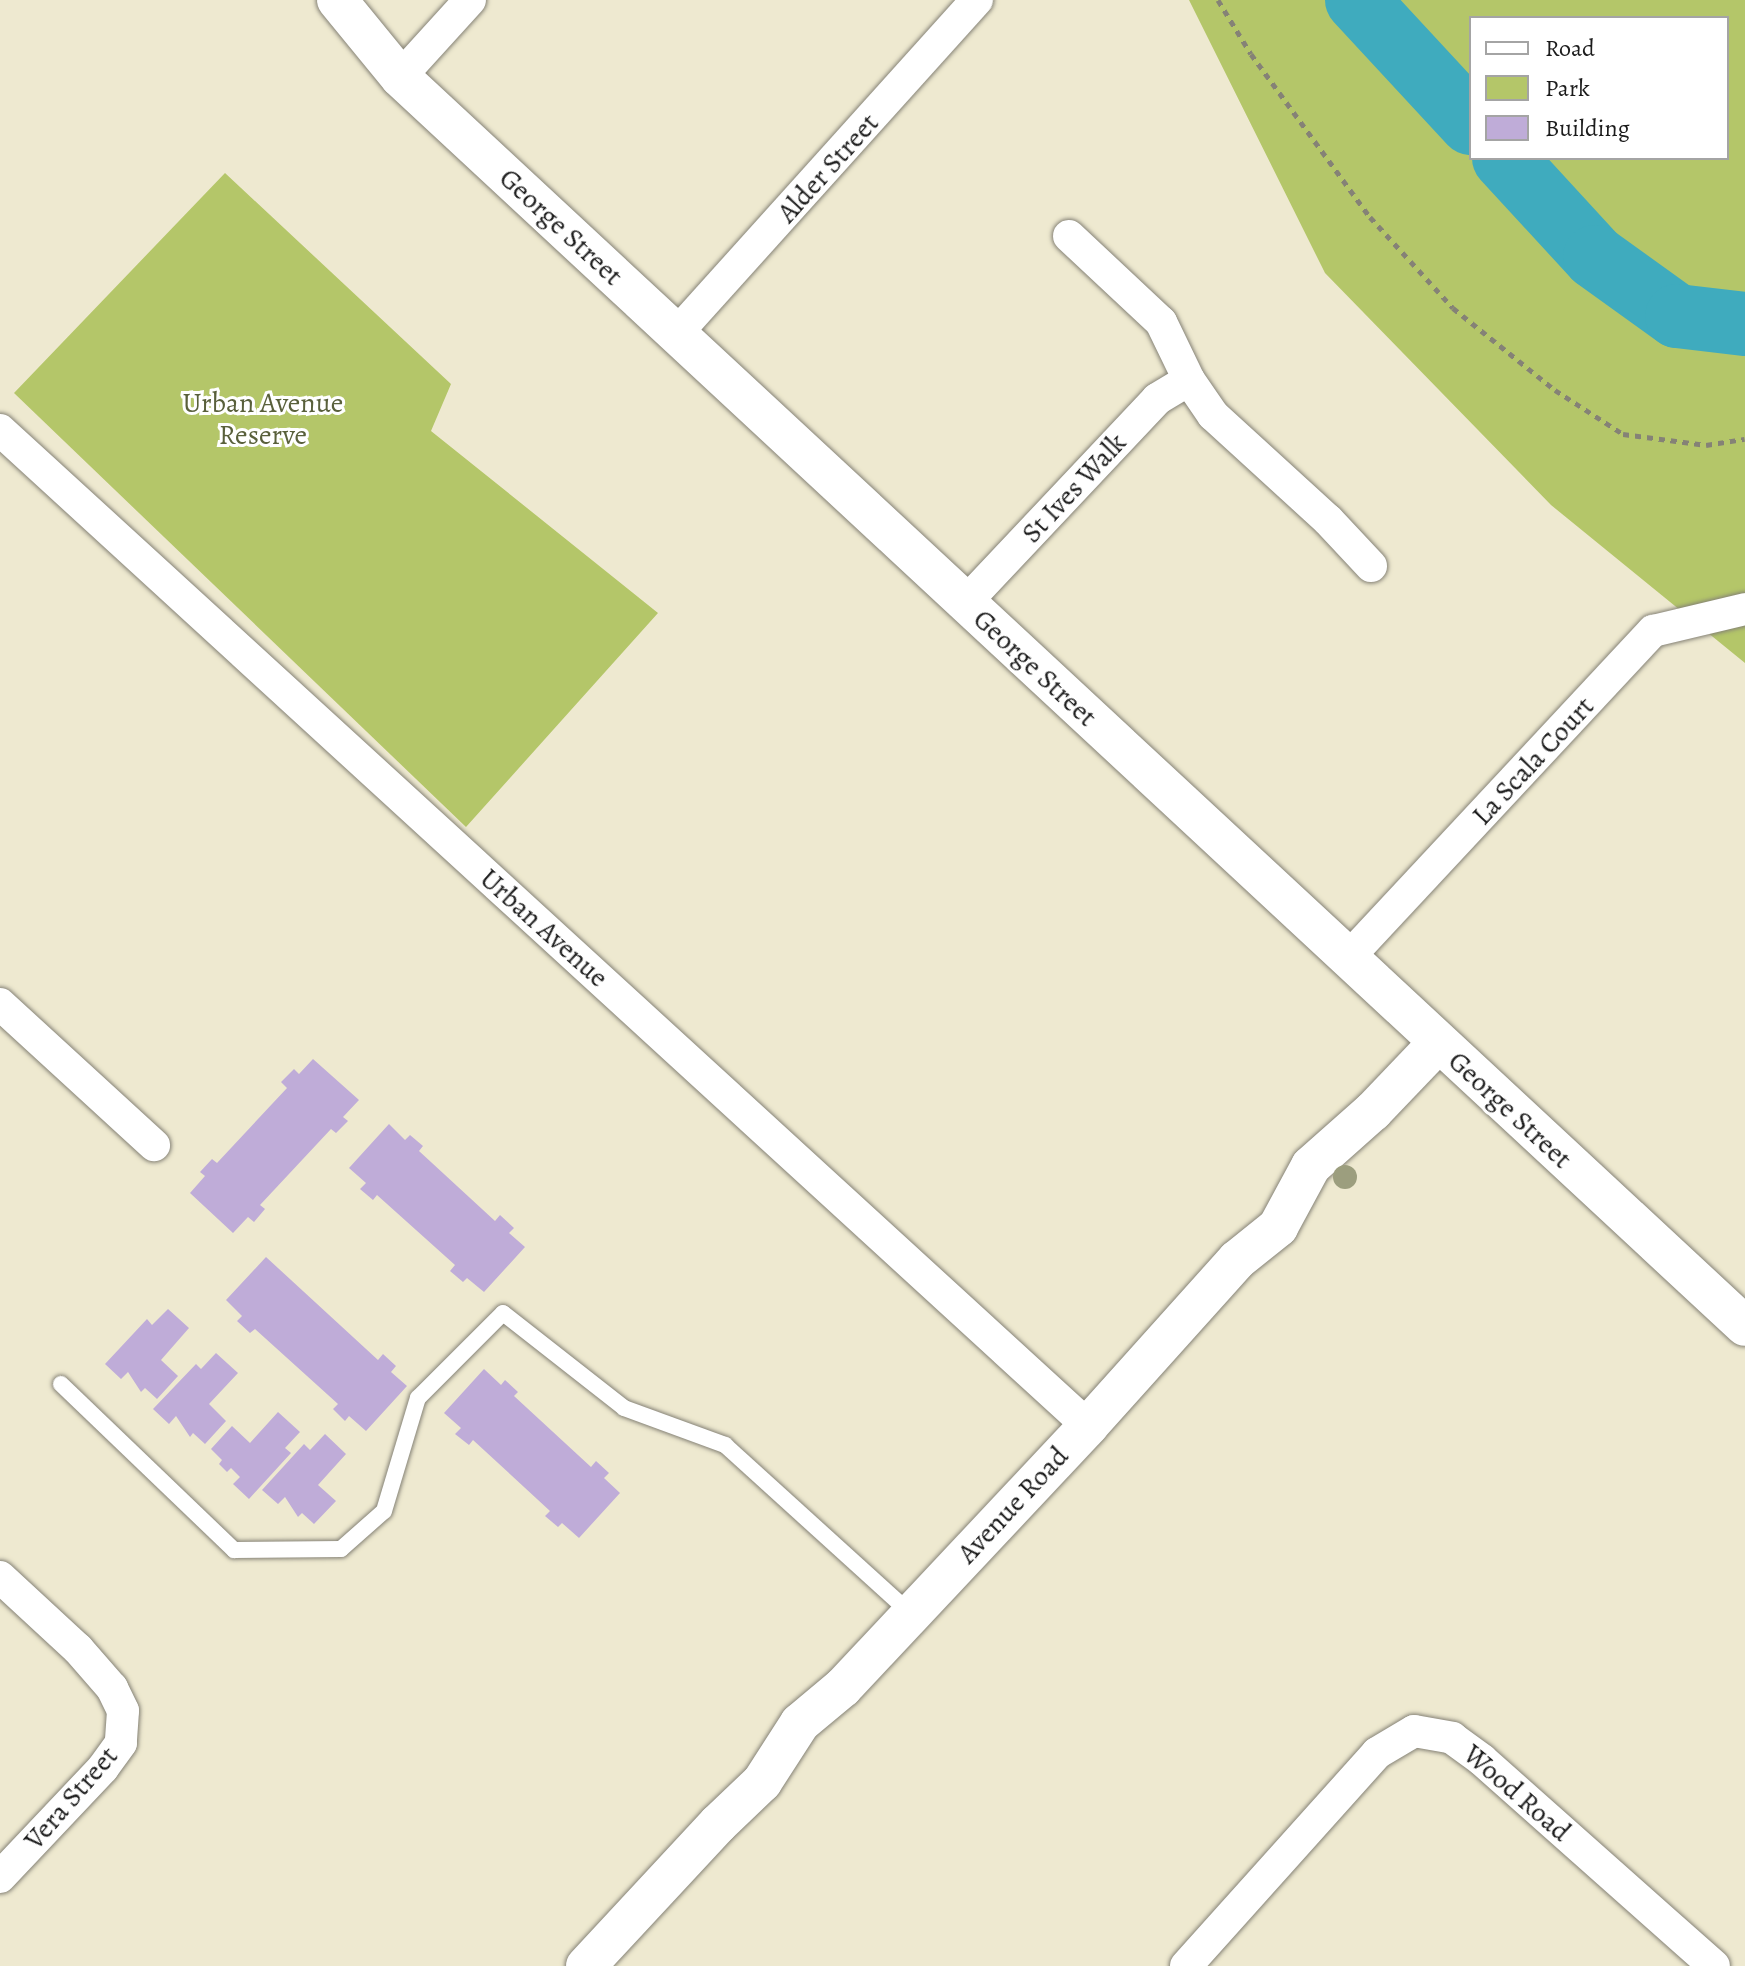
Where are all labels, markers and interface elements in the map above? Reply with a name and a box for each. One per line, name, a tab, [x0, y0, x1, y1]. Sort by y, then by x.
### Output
legend	[1469, 16, 1729, 160]
text: Road	[1545, 32, 1595, 64]
text: Park	[1545, 72, 1590, 104]
street label: Alder Street	[770, 106, 886, 230]
text: Building	[1545, 112, 1630, 144]
street label: George Street	[492, 161, 630, 293]
park label: Urban Avenue Reserve	[183, 386, 343, 452]
street label: St Ives Walk	[1015, 426, 1133, 550]
street label: George Street	[966, 602, 1104, 734]
street label: La Scala Court	[1465, 690, 1601, 832]
street label: Urban Avenue	[473, 862, 615, 994]
street label: George Street	[1441, 1044, 1579, 1176]
street label: Avenue Road	[951, 1440, 1075, 1570]
street label: Wood Road	[1457, 1737, 1577, 1849]
street label: Vera Street	[17, 1740, 125, 1856]

